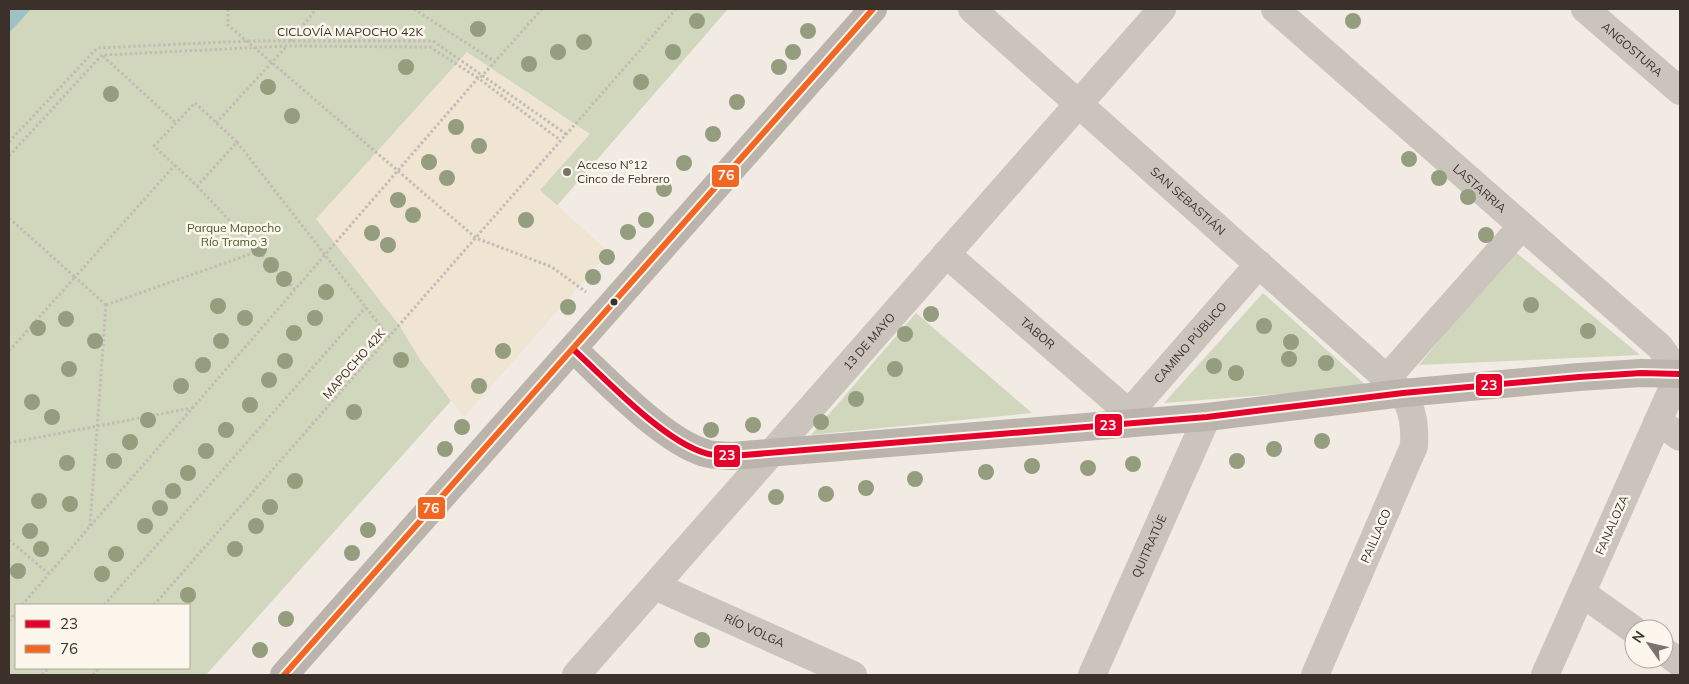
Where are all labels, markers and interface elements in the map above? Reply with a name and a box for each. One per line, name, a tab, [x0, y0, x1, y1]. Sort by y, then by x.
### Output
street label: ANGOSTURA	[1599, 19, 1666, 80]
street label: CICLOVÍA MAPOCHO 42K	[277, 24, 423, 39]
place label: Acceso N°12 Cinco de Febrero	[577, 157, 670, 186]
street label: LASTARRIA	[1450, 161, 1510, 216]
line badge: 76	[711, 164, 740, 188]
street label: SAN SEBASTIÁN	[1148, 164, 1229, 238]
marker: Acceso N°12 Cinco de Febrero	[561, 166, 573, 178]
text: 76	[718, 166, 734, 184]
park label: Parque Mapocho Río Tramo 3	[187, 220, 281, 249]
unlabelled marker	[609, 297, 619, 307]
street label: CAMINO PÚBLICO	[1150, 299, 1230, 386]
street label: 13 DE MAYO	[840, 310, 898, 373]
street label: TABOR	[1017, 314, 1058, 352]
street label: MAPOCHO 42K	[319, 325, 388, 402]
line badge: 23	[1475, 373, 1503, 397]
text: 23	[1481, 376, 1497, 394]
line badge: 23	[1094, 413, 1123, 437]
text: 23	[1100, 416, 1116, 434]
line badge: 23	[713, 444, 741, 468]
text: 23	[719, 446, 735, 464]
street label: FANALOZA	[1592, 492, 1631, 557]
line badge: 76	[417, 496, 446, 520]
text: 76	[423, 499, 439, 517]
street label: PAILLACO	[1357, 506, 1394, 565]
street label: QUITRATÚE	[1128, 512, 1170, 580]
legend	[15, 604, 190, 669]
street label: RÍO VOLGA	[722, 610, 787, 650]
text: 23	[60, 614, 78, 633]
north arrow	[1624, 619, 1674, 669]
text: N	[1628, 627, 1649, 646]
text: 76	[60, 639, 78, 658]

